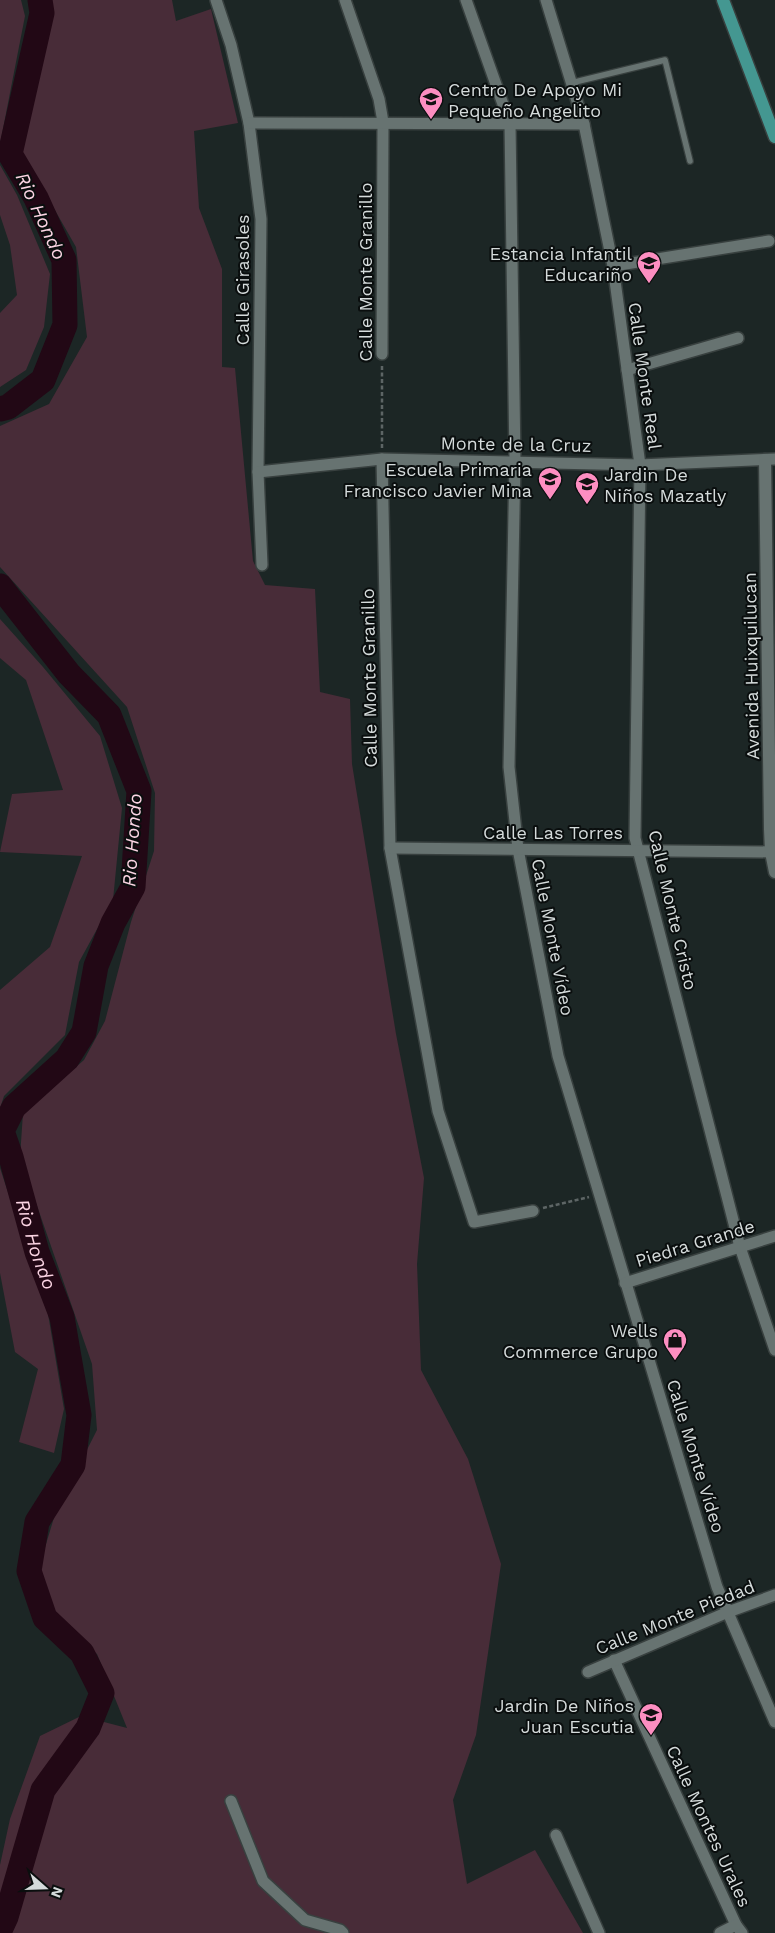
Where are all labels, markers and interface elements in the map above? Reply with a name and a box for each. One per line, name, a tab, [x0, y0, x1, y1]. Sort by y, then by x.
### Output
place label: Centro De Apoyo Mi Pequeño Angelito	[448, 79, 622, 121]
school or university icon: Centro De Apoyo Mi Pequeño Angelito	[418, 86, 444, 120]
water label: Rio Hondo	[11, 169, 71, 263]
street label: Calle Monte Granillo	[355, 182, 376, 362]
street label: Calle Girasoles	[232, 215, 253, 345]
place label: Estancia Infantil Educariño	[490, 243, 632, 285]
school or university icon: Estancia Infantil Educariño	[636, 250, 662, 284]
street label: Calle Monte Real	[624, 301, 666, 452]
street label: Monte de la Cruz	[440, 432, 592, 456]
place label: Escuela Primaria Francisco Javier Mina	[344, 459, 532, 501]
place label: Jardin De Niños Mazatly	[604, 464, 727, 506]
school or university icon: Escuela Primaria Francisco Javier Mina	[537, 466, 563, 500]
school or university icon: Jardin De Niños Mazatly	[574, 471, 600, 505]
street label: Avenida Huixquilucan	[739, 572, 763, 760]
street label: Calle Monte Granillo	[357, 588, 381, 768]
water label: Rio Hondo	[117, 792, 147, 888]
street label: Calle Las Torres	[483, 822, 623, 843]
street label: Calle Monte Cristo	[644, 828, 702, 992]
street label: Calle Monte Vídeo	[527, 857, 579, 1017]
water label: Rio Hondo	[11, 1196, 62, 1293]
street label: Piedra Grande	[633, 1215, 757, 1271]
place label: Wells Commerce Grupo	[503, 1320, 658, 1362]
shop icon: Wells Commerce Grupo	[662, 1327, 688, 1361]
street label: Calle Monte Vídeo	[663, 1377, 729, 1535]
street label: Calle Monte Piedad	[592, 1575, 758, 1659]
place label: Jardin De Niños Juan Escutia	[495, 1695, 634, 1737]
school or university icon: Jardin De Niños Juan Escutia	[638, 1702, 664, 1736]
street label: Calle Montes Urales	[662, 1742, 756, 1910]
north arrow	[20, 1863, 70, 1913]
text: N	[48, 1885, 67, 1900]

